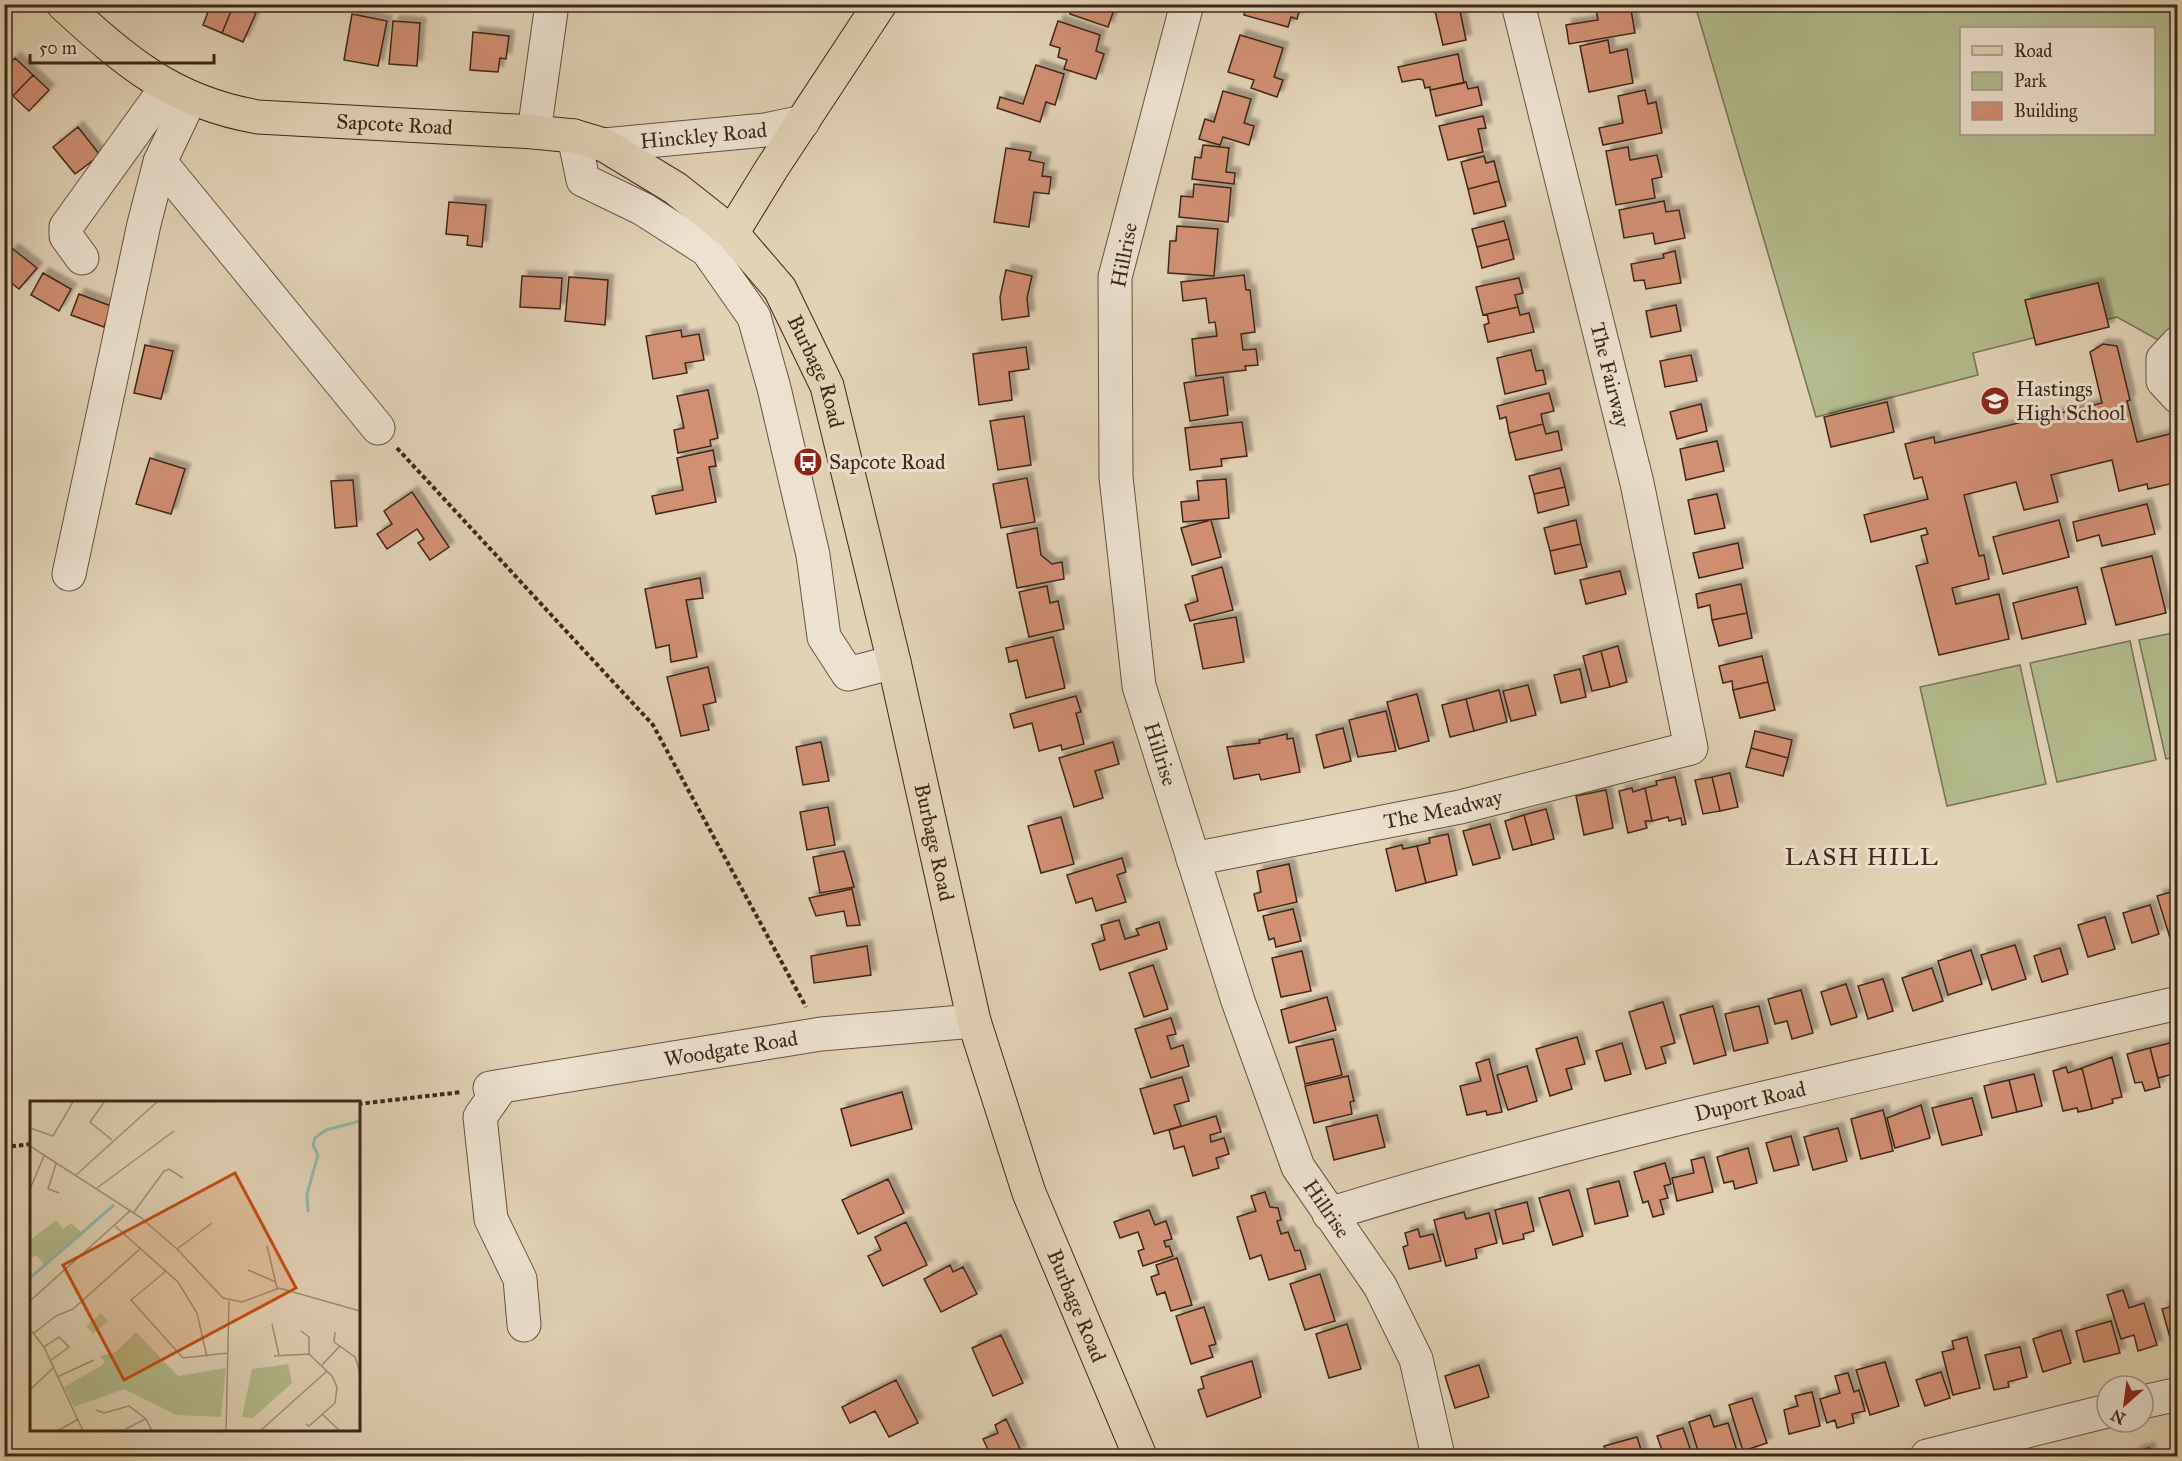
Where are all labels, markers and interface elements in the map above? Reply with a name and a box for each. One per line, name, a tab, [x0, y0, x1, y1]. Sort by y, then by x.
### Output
scale bar	[30, 27, 214, 65]
legend	[1960, 27, 2155, 135]
text: 50 m	[39, 37, 77, 59]
text: Road	[2014, 40, 2052, 62]
text: Park	[2014, 70, 2047, 92]
text: Building	[2014, 100, 2078, 123]
street label: Sapcote Road	[336, 108, 454, 141]
street label: Hinckley Road	[639, 117, 769, 155]
street label: Hillrise	[1105, 220, 1143, 290]
street label: Burbage Road	[782, 311, 850, 431]
street label: The Fairway	[1584, 320, 1636, 431]
place label: Hastings High School	[2016, 376, 2126, 426]
school or university icon: Hastings High School	[1979, 385, 2011, 417]
bus stop icon: Sapcote Road	[792, 446, 824, 478]
place label: Sapcote Road	[829, 449, 946, 475]
street label: Hillrise	[1138, 719, 1183, 789]
street label: Burbage Road	[908, 781, 960, 904]
street label: The Meadway	[1381, 783, 1506, 835]
district label: LASH HILL	[1785, 842, 1939, 872]
street label: Woodgate Road	[662, 1025, 800, 1072]
street label: Duport Road	[1692, 1075, 1809, 1127]
inset map	[30, 1101, 360, 1431]
street label: Hillrise	[1298, 1174, 1356, 1243]
street label: Burbage Road	[1041, 1245, 1112, 1366]
north arrow	[2095, 1374, 2155, 1434]
text: N	[2107, 1405, 2129, 1428]

